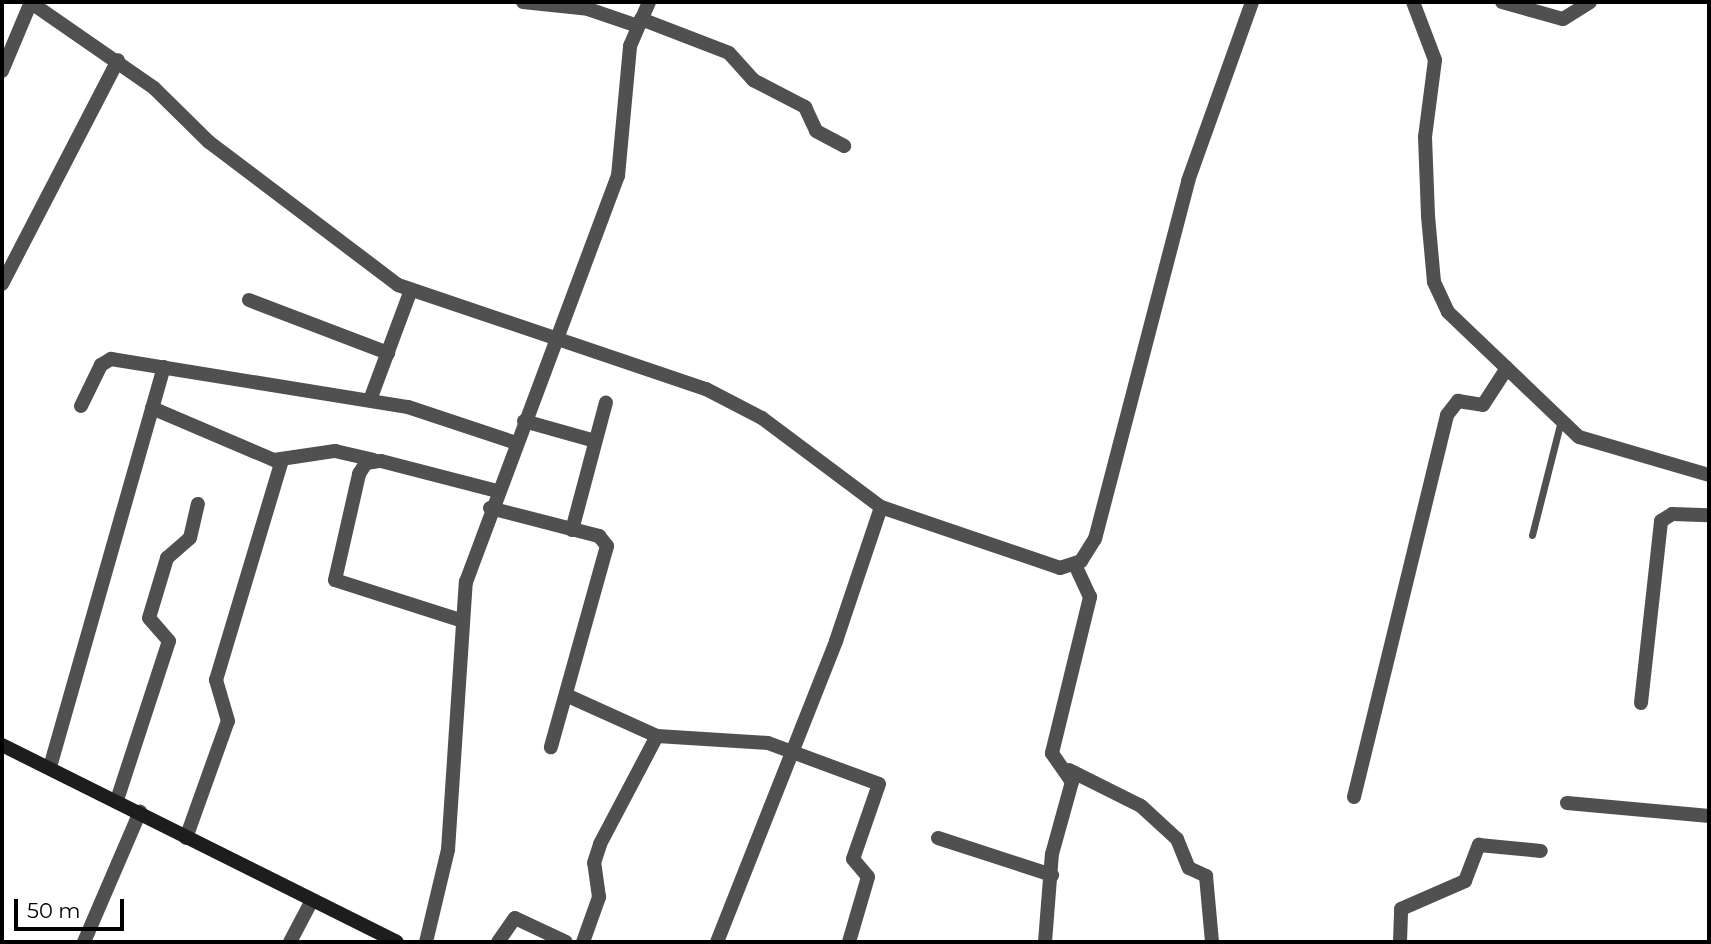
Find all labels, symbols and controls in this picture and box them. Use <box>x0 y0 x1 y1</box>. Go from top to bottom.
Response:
scale bar <box>18 884 128 928</box>
text: 50 m <box>27 898 81 923</box>

